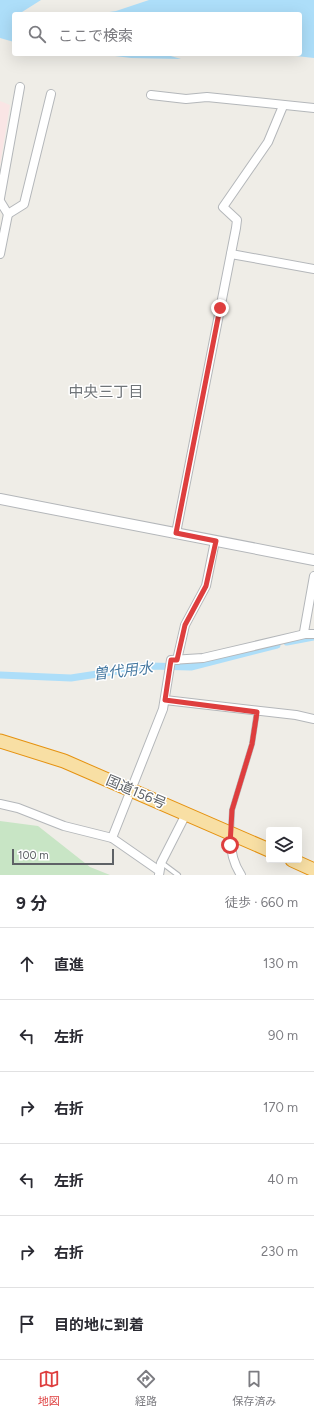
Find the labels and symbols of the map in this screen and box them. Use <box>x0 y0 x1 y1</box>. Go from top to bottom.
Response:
route end <box>211 299 229 317</box>
district label: 中央三丁目 <box>68 383 144 401</box>
water label: 曽代用水 <box>92 658 156 684</box>
street label: 国道156号 <box>103 772 169 812</box>
route start <box>221 836 239 854</box>
scale bar <box>12 847 114 866</box>

